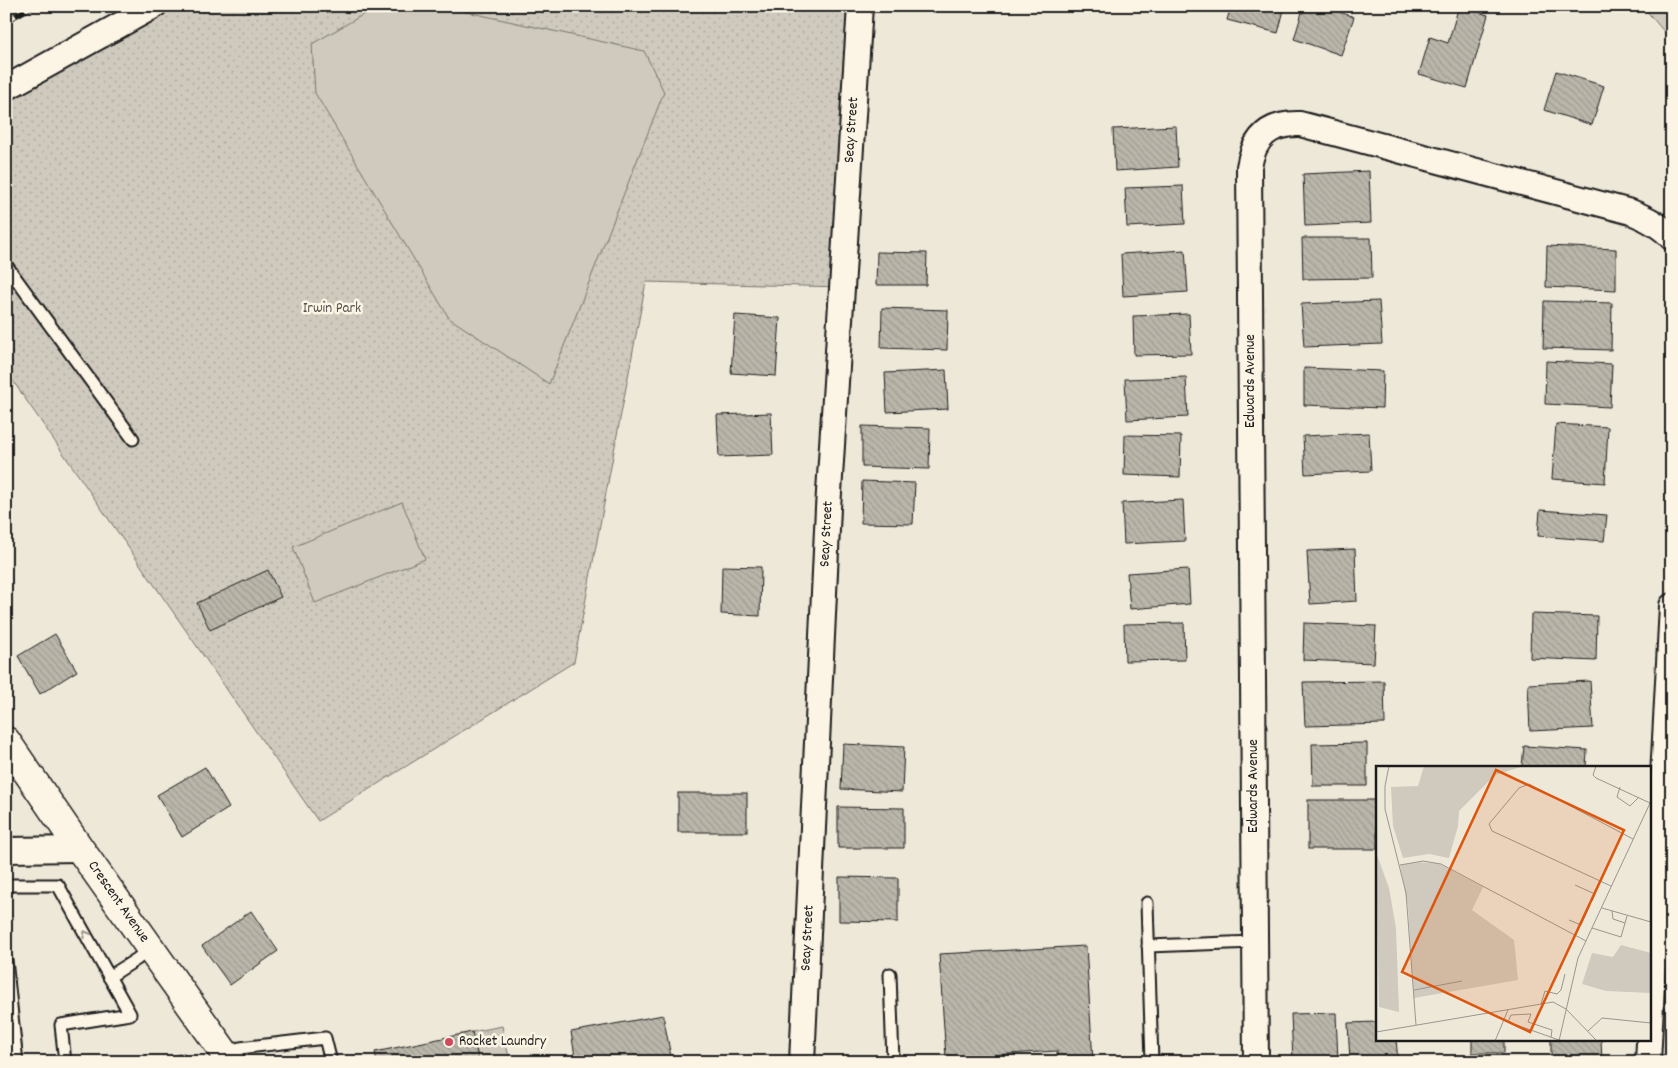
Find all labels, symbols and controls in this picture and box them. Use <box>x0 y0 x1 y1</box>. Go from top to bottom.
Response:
street label: Seay Street <box>839 96 865 164</box>
park label: Irwin Park <box>303 298 361 320</box>
street label: Edwards Avenue <box>1240 334 1262 428</box>
street label: Seay Street <box>814 500 840 568</box>
street label: Edwards Avenue <box>1243 739 1265 833</box>
inset map <box>1376 766 1650 1040</box>
street label: Crescent Avenue <box>82 857 155 948</box>
street label: Seay Street <box>795 904 821 972</box>
one-way arrow <box>82 931 92 940</box>
place label: Rocket Laundry <box>459 1031 547 1053</box>
marker: Rocket Laundry <box>443 1036 455 1048</box>

